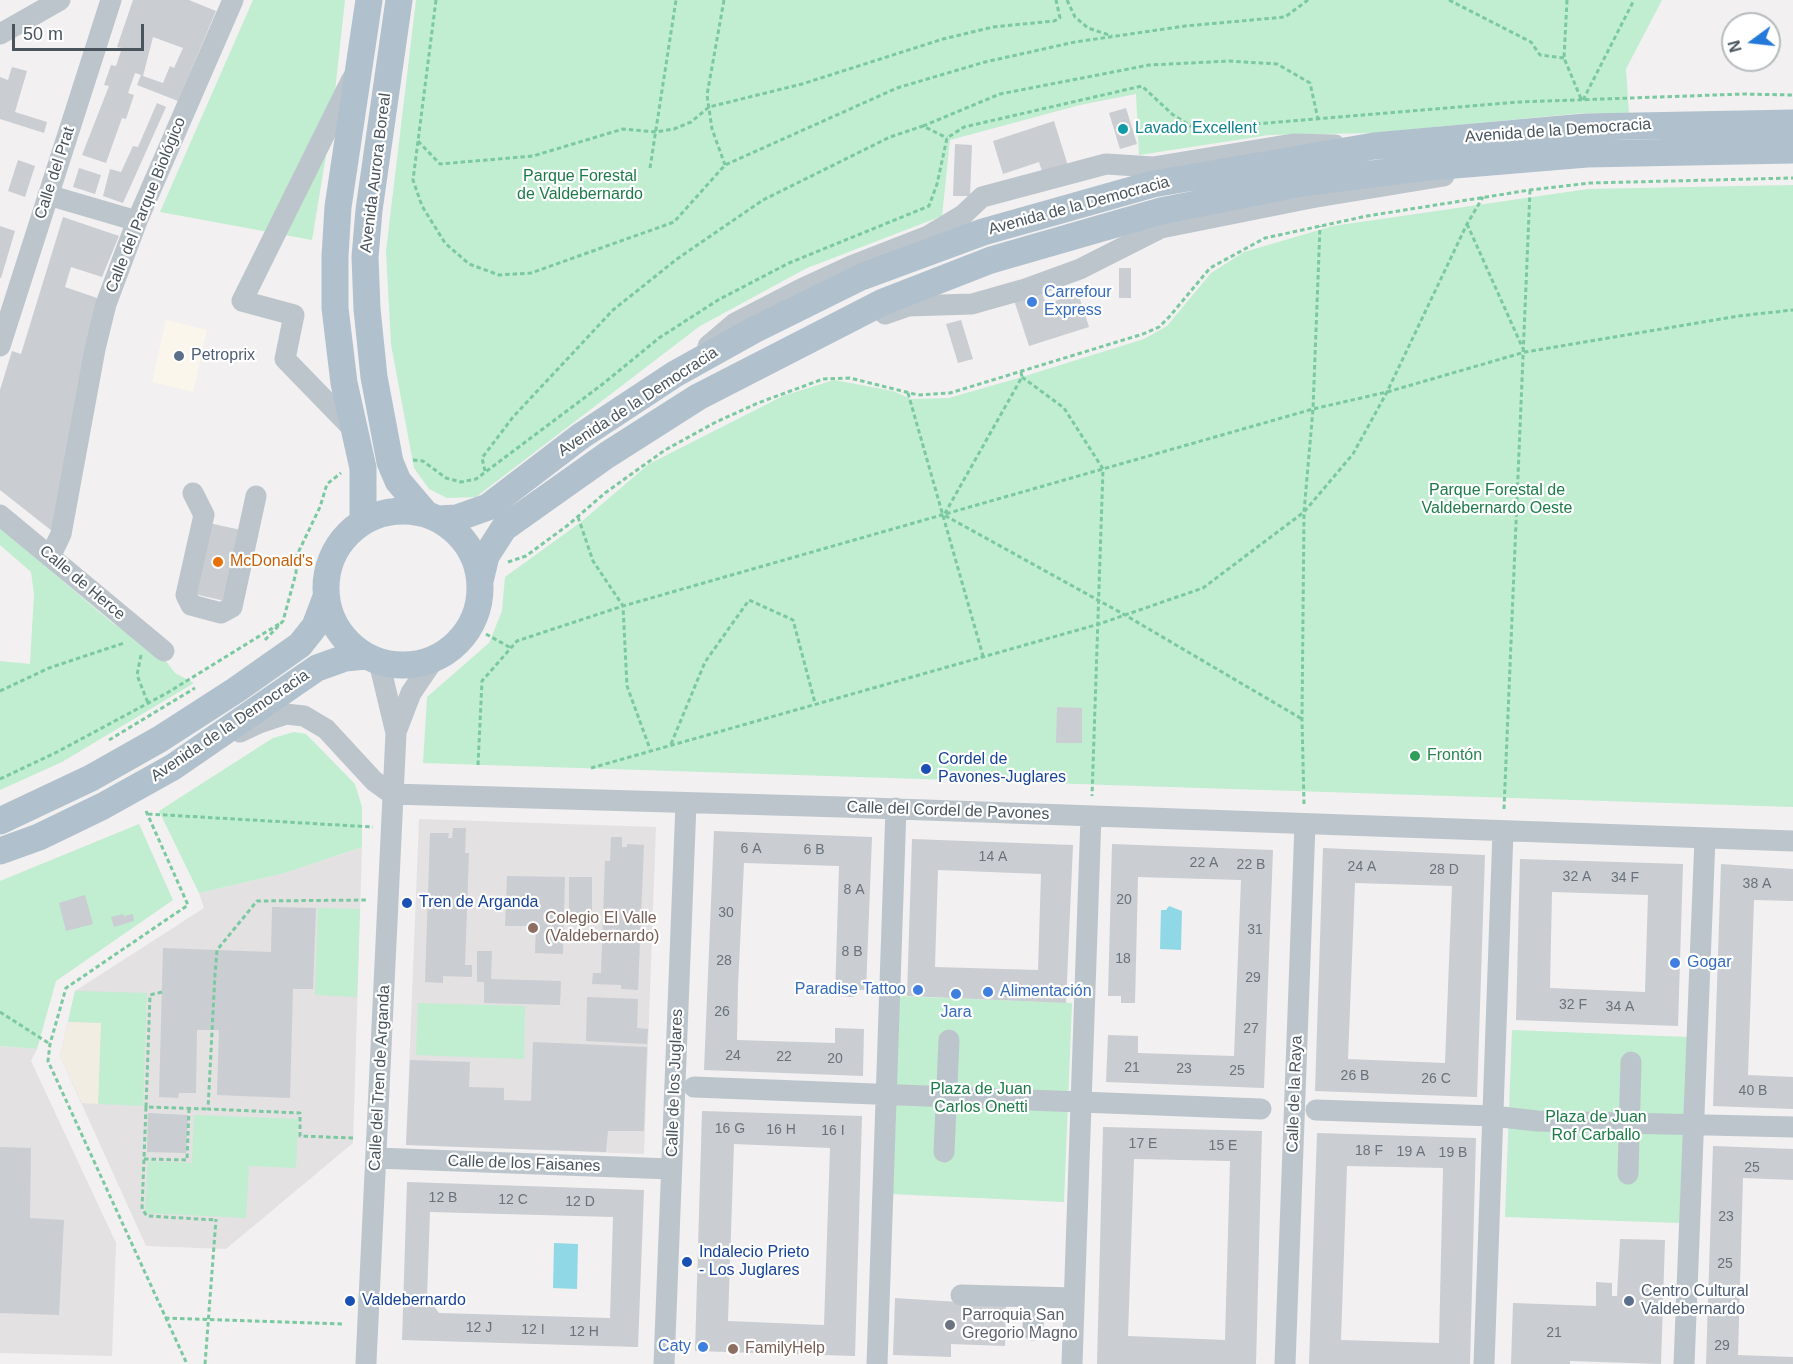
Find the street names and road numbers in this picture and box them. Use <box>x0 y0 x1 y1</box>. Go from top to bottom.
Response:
street label: Avenida Aurora Boreal <box>357 92 395 254</box>
street label: Calle del Parque Biológico <box>102 114 190 296</box>
street label: Avenida de la Democracia <box>1464 115 1652 147</box>
street label: Calle del Prat <box>31 124 79 222</box>
street label: Avenida de la Democracia <box>986 173 1172 239</box>
street label: Avenida de la Democracia <box>555 343 721 461</box>
street label: Calle de Herce <box>35 542 129 624</box>
street label: Avenida de la Democracia <box>147 666 313 786</box>
street label: Calle del Cordel de Pavones <box>846 798 1050 824</box>
street label: Calle del Tren de Arganda <box>366 985 394 1171</box>
street label: Calle de los Juglares <box>663 1008 687 1158</box>
street label: Calle de la Raya <box>1283 1035 1307 1153</box>
street label: Calle de los Faisanes <box>447 1152 601 1176</box>

